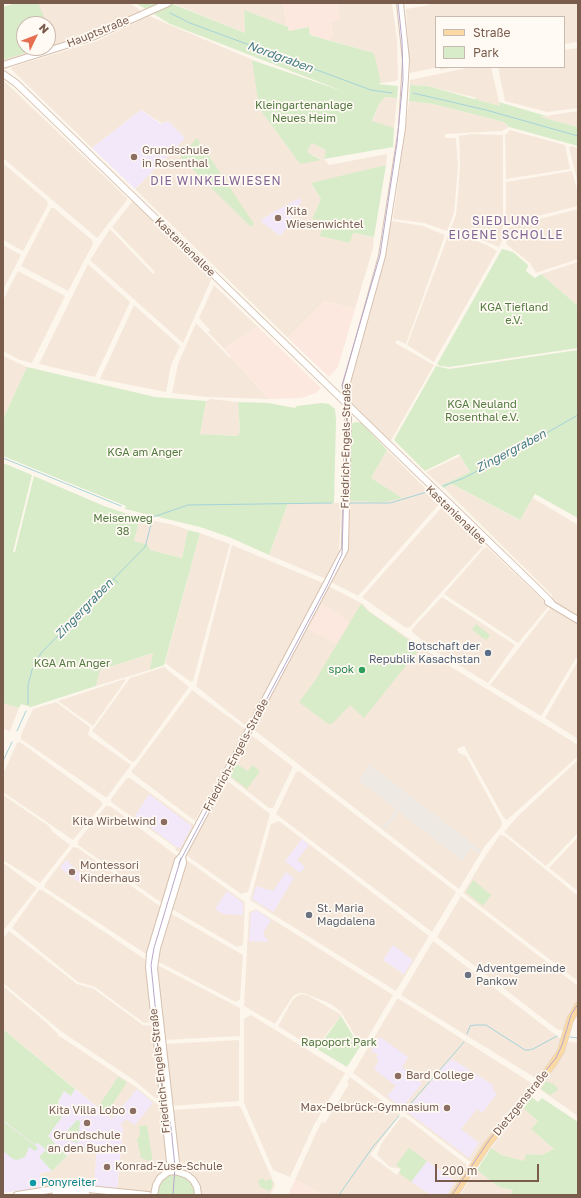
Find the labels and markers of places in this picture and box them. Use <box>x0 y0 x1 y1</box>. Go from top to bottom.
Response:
place label: Grundschule in Rosenthal <box>142 144 209 170</box>
marker: Grundschule in Rosenthal <box>129 152 139 162</box>
place label: Kita Wiesenwichtel <box>286 205 364 231</box>
marker: Kita Wiesenwichtel <box>273 213 283 223</box>
place label: Botschaft der Republik Kasachstan <box>369 640 480 666</box>
marker: Botschaft der Republik Kasachstan <box>483 648 493 658</box>
place label: spok <box>329 663 354 677</box>
marker: spok <box>357 665 367 675</box>
place label: Kita Wirbelwind <box>72 815 156 829</box>
marker: Kita Wirbelwind <box>159 817 169 827</box>
place label: Montessori Kinderhaus <box>80 859 140 885</box>
marker: Montessori Kinderhaus <box>67 867 77 877</box>
place label: St. Maria Magdalena <box>317 902 375 928</box>
marker: St. Maria Magdalena <box>304 910 314 920</box>
place label: Adventgemeinde Pankow <box>476 962 566 988</box>
marker: Adventgemeinde Pankow <box>463 970 473 980</box>
place label: Bard College <box>406 1069 474 1083</box>
marker: Bard College <box>393 1071 403 1081</box>
place label: Max-Delbrück-Gymnasium <box>300 1101 439 1115</box>
marker: Max-Delbrück-Gymnasium <box>442 1103 452 1113</box>
place label: Kita Villa Lobo <box>49 1104 125 1118</box>
marker: Kita Villa Lobo <box>128 1106 138 1116</box>
marker: Grundschule an den Buchen <box>82 1118 92 1128</box>
place label: Grundschule an den Buchen <box>48 1129 126 1155</box>
place label: Konrad-Zuse-Schule <box>115 1160 223 1174</box>
marker: Konrad-Zuse-Schule <box>102 1162 112 1172</box>
place label: Ponyreiter <box>41 1176 96 1190</box>
marker: Ponyreiter <box>28 1178 38 1188</box>

